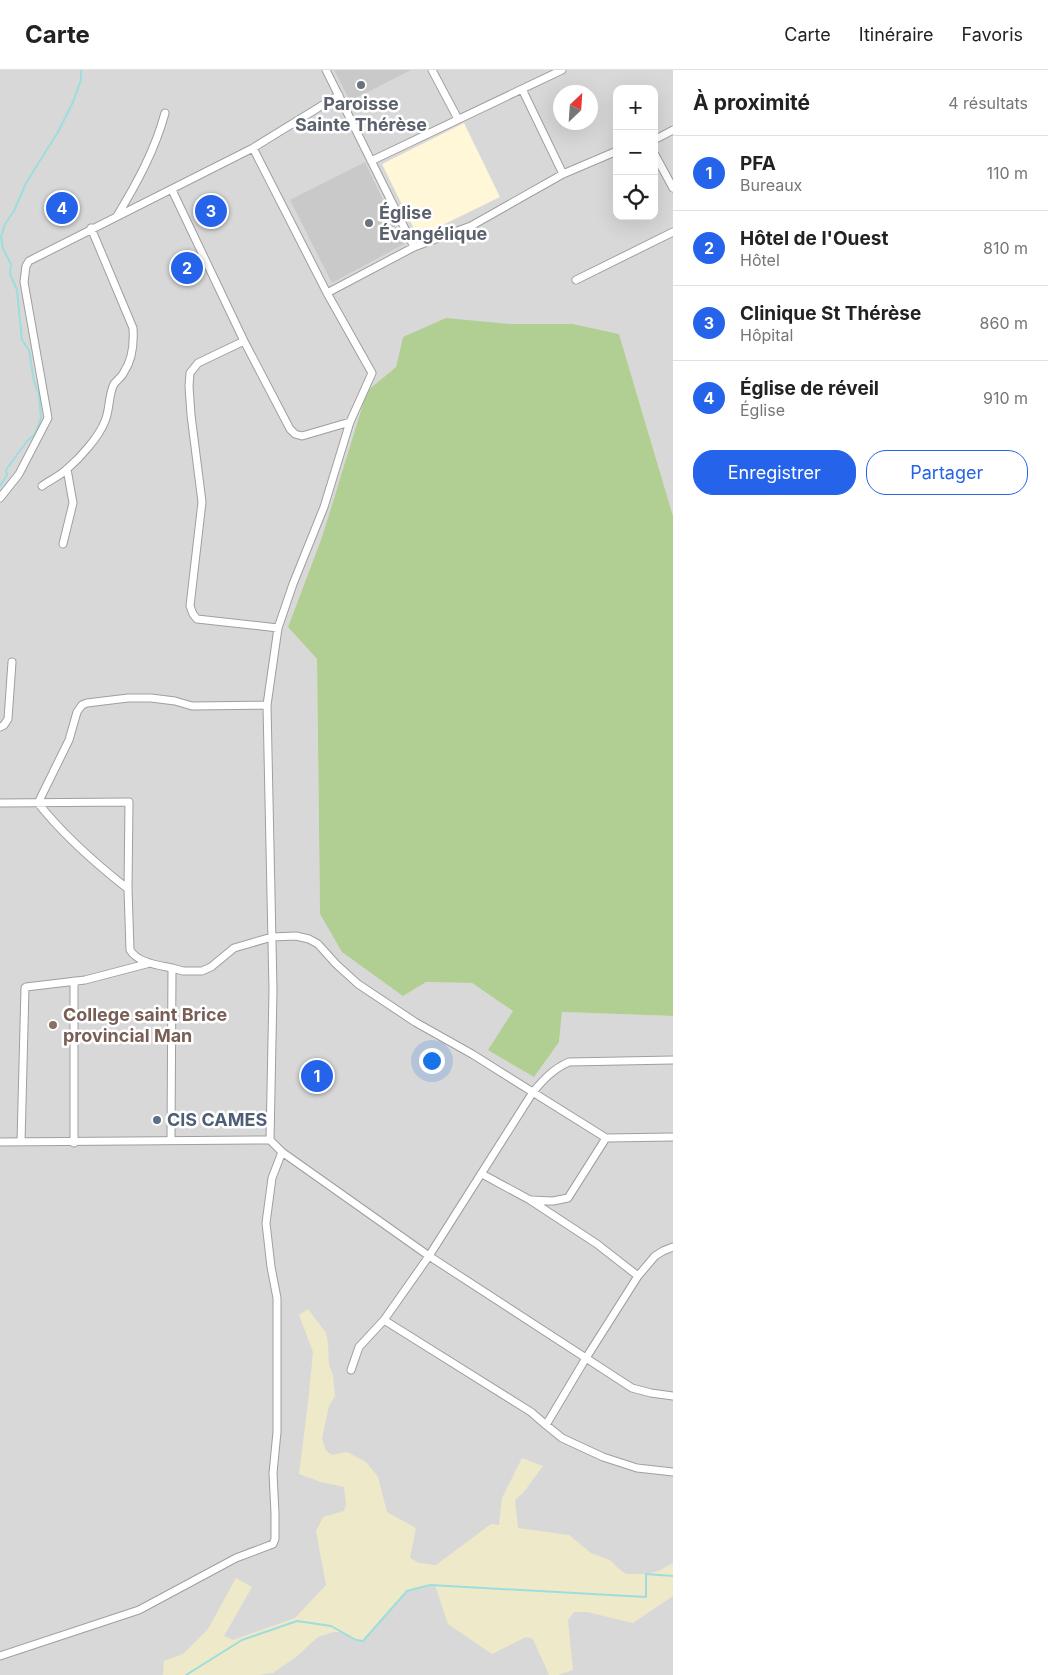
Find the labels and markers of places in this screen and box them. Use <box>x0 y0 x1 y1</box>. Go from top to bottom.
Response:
marker: Paroisse Sainte Thérèse <box>355 79 367 91</box>
place label: Paroisse Sainte Thérèse <box>295 93 427 135</box>
pin: 4 <box>46 189 78 227</box>
pin: 3 <box>195 192 227 230</box>
place label: Église Évangélique <box>379 202 488 244</box>
marker: Église Évangélique <box>363 217 375 229</box>
pin: 2 <box>171 249 203 287</box>
place label: College saint Brice provincial Man <box>63 1004 228 1046</box>
marker: College saint Brice provincial Man <box>47 1019 59 1031</box>
pin: 1 <box>301 1057 333 1095</box>
place label: CIS CAMES <box>167 1109 267 1130</box>
marker: CIS CAMES <box>151 1114 163 1126</box>

